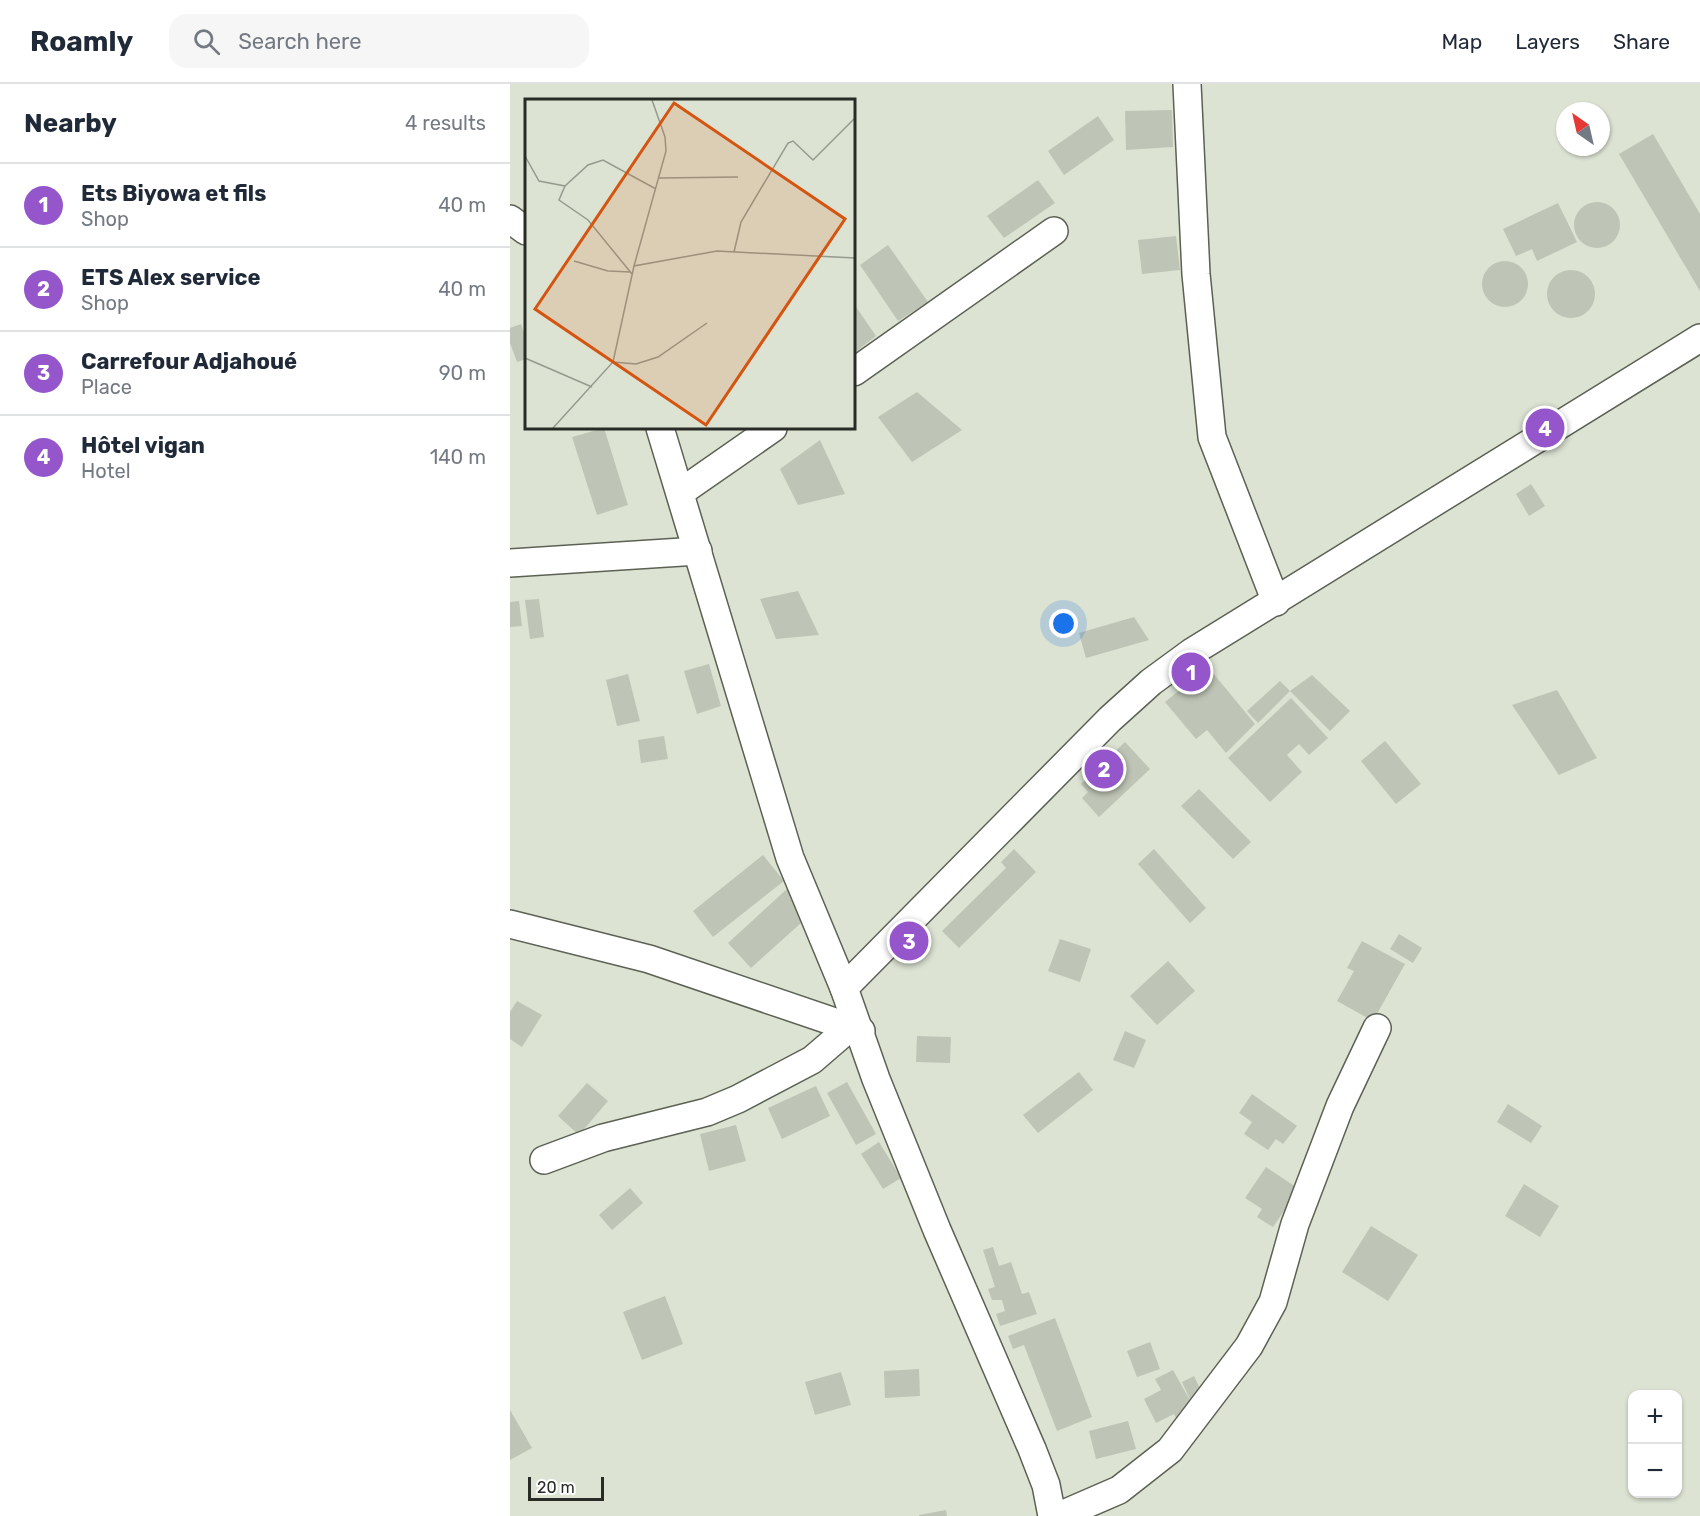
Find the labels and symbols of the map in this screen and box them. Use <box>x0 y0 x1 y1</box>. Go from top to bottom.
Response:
inset map <box>525 99 855 429</box>
north arrow <box>1556 102 1610 156</box>
pin: 4 <box>1526 406 1564 450</box>
your location <box>1049 609 1078 638</box>
pin: 1 <box>1172 650 1210 694</box>
pin: 2 <box>1084 746 1124 792</box>
pin: 3 <box>890 918 928 964</box>
scale bar <box>528 1474 604 1502</box>

